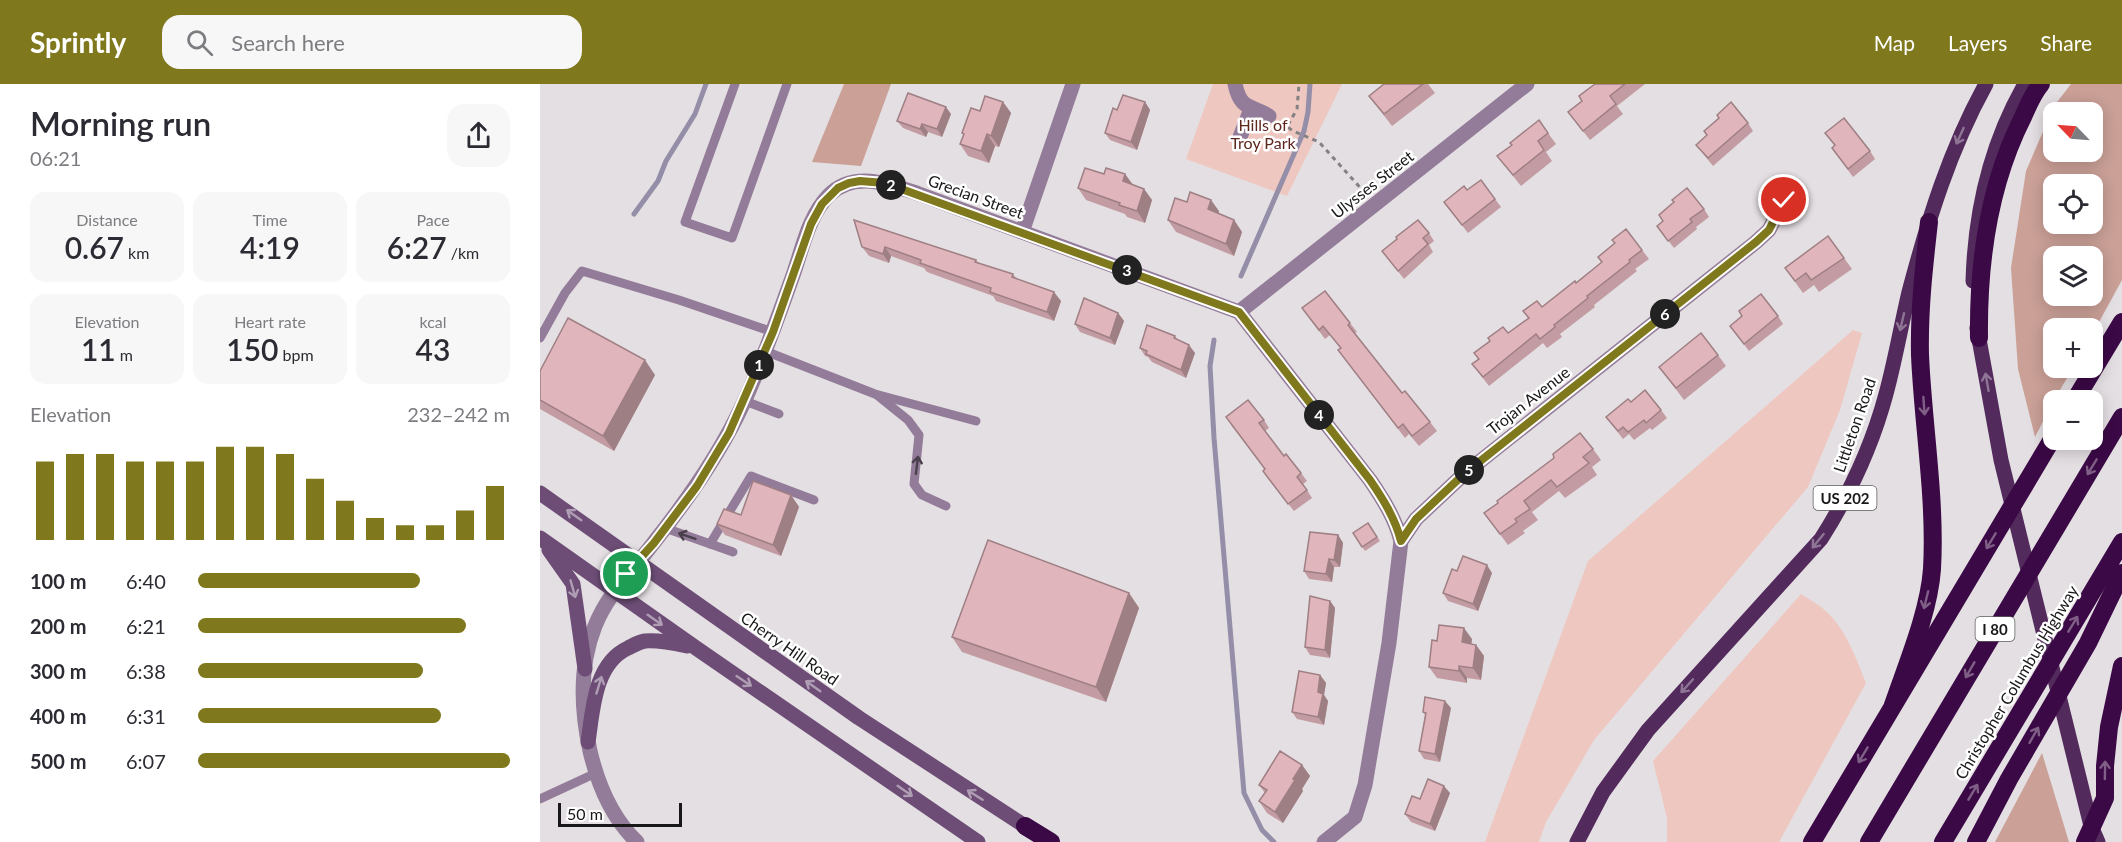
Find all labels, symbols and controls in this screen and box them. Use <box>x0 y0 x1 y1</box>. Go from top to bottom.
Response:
search box <box>162 15 582 69</box>
text: Sprintly <box>30 25 126 59</box>
icon: search <box>183 26 216 59</box>
text: Search here <box>231 29 345 56</box>
text: Map <box>1874 30 1915 55</box>
text: Layers <box>1948 30 2007 55</box>
text: Share <box>2040 30 2092 55</box>
north arrow <box>2043 102 2103 162</box>
map controls <box>2043 102 2103 450</box>
text: Morning run <box>30 103 211 143</box>
button: share <box>447 104 510 167</box>
park label: Hills of Troy Park <box>1230 115 1296 152</box>
one-way arrow <box>1954 127 1965 145</box>
text: 06:21 <box>30 146 81 170</box>
street label: Ulysses Street <box>1327 146 1417 222</box>
pin: 2 <box>876 170 906 200</box>
street label: Grecian Street <box>926 170 1027 222</box>
pin <box>1758 174 1809 225</box>
button: locate <box>2043 174 2103 234</box>
text: 2 <box>886 175 896 194</box>
icon: check <box>1767 183 1800 216</box>
text: Distance <box>76 210 138 229</box>
text: Time <box>253 210 287 229</box>
text: Pace <box>416 210 450 229</box>
text: 0.67 <box>65 229 124 265</box>
text: 4:19 <box>240 229 300 265</box>
text: 6:27 <box>387 229 447 265</box>
text: km <box>124 243 149 262</box>
text: /km <box>447 243 479 262</box>
button: layers <box>2043 246 2103 306</box>
pin: 3 <box>1112 255 1142 285</box>
text: 3 <box>1122 260 1132 279</box>
pin: 6 <box>1650 299 1680 329</box>
text: 6 <box>1660 304 1670 323</box>
text: Elevation <box>75 312 140 331</box>
text: Heart rate <box>234 312 306 331</box>
text: kcal <box>419 312 447 331</box>
one-way arrow <box>1896 312 1908 331</box>
button: + <box>2043 318 2103 378</box>
text: 11 <box>81 331 116 367</box>
text: 150 <box>226 331 279 367</box>
text: 43 <box>416 331 450 367</box>
text: m <box>116 345 133 364</box>
text: bpm <box>279 345 314 364</box>
pin: 1 <box>744 350 774 380</box>
text: 1 <box>754 355 764 374</box>
street label: Trojan Avenue <box>1483 362 1573 438</box>
one-way arrow <box>1982 372 1993 392</box>
street label: Littleton Road <box>1829 375 1879 475</box>
button: − <box>2043 390 2103 450</box>
one-way arrow <box>1919 396 1930 416</box>
pin: 4 <box>1304 400 1334 430</box>
text: Elevation <box>30 402 111 426</box>
text: 232–242 m <box>407 402 510 426</box>
text: 4 <box>1314 405 1324 424</box>
pin: 5 <box>1454 455 1484 485</box>
one-way arrow <box>912 456 923 476</box>
one-way arrow <box>2085 458 2097 475</box>
text: 5 <box>1464 460 1474 479</box>
road number: US 202 <box>1814 486 1876 510</box>
one-way arrow <box>566 509 582 521</box>
one-way arrow <box>679 529 697 540</box>
one-way arrow <box>1985 532 1997 549</box>
one-way arrow <box>1811 533 1824 549</box>
pin <box>600 548 651 599</box>
icon: arrive <box>609 557 642 590</box>
text: 100 m <box>30 569 86 593</box>
text: 6:40 <box>126 569 166 593</box>
one-way arrow <box>567 579 579 598</box>
street label: Christopher Columbus Highway <box>1950 581 2082 782</box>
one-way arrow <box>1920 591 1932 610</box>
street label: Cherry Hill Road <box>738 607 842 689</box>
text: 200 m <box>30 614 86 638</box>
text: 6:21 <box>126 614 166 638</box>
one-way arrow <box>647 614 663 626</box>
one-way arrow <box>2067 616 2079 633</box>
road number: I 80 <box>1976 617 2014 641</box>
text: 300 m <box>30 659 86 683</box>
text: 6:38 <box>126 659 166 683</box>
one-way arrow <box>1964 661 1975 679</box>
one-way arrow <box>735 675 752 687</box>
one-way arrow <box>594 676 605 695</box>
one-way arrow <box>1680 678 1694 693</box>
one-way arrow <box>806 680 822 692</box>
text: 400 m <box>30 704 86 728</box>
text: 6:31 <box>126 704 166 728</box>
one-way arrow <box>2029 727 2041 744</box>
one-way arrow <box>1857 746 1869 763</box>
text: 500 m <box>30 749 86 773</box>
text: 6:07 <box>126 749 166 773</box>
one-way arrow <box>2099 761 2111 781</box>
one-way arrow <box>1967 784 1979 801</box>
one-way arrow <box>897 785 913 797</box>
one-way arrow <box>967 788 984 800</box>
scale bar <box>558 800 682 828</box>
text: 50 m <box>567 804 603 823</box>

